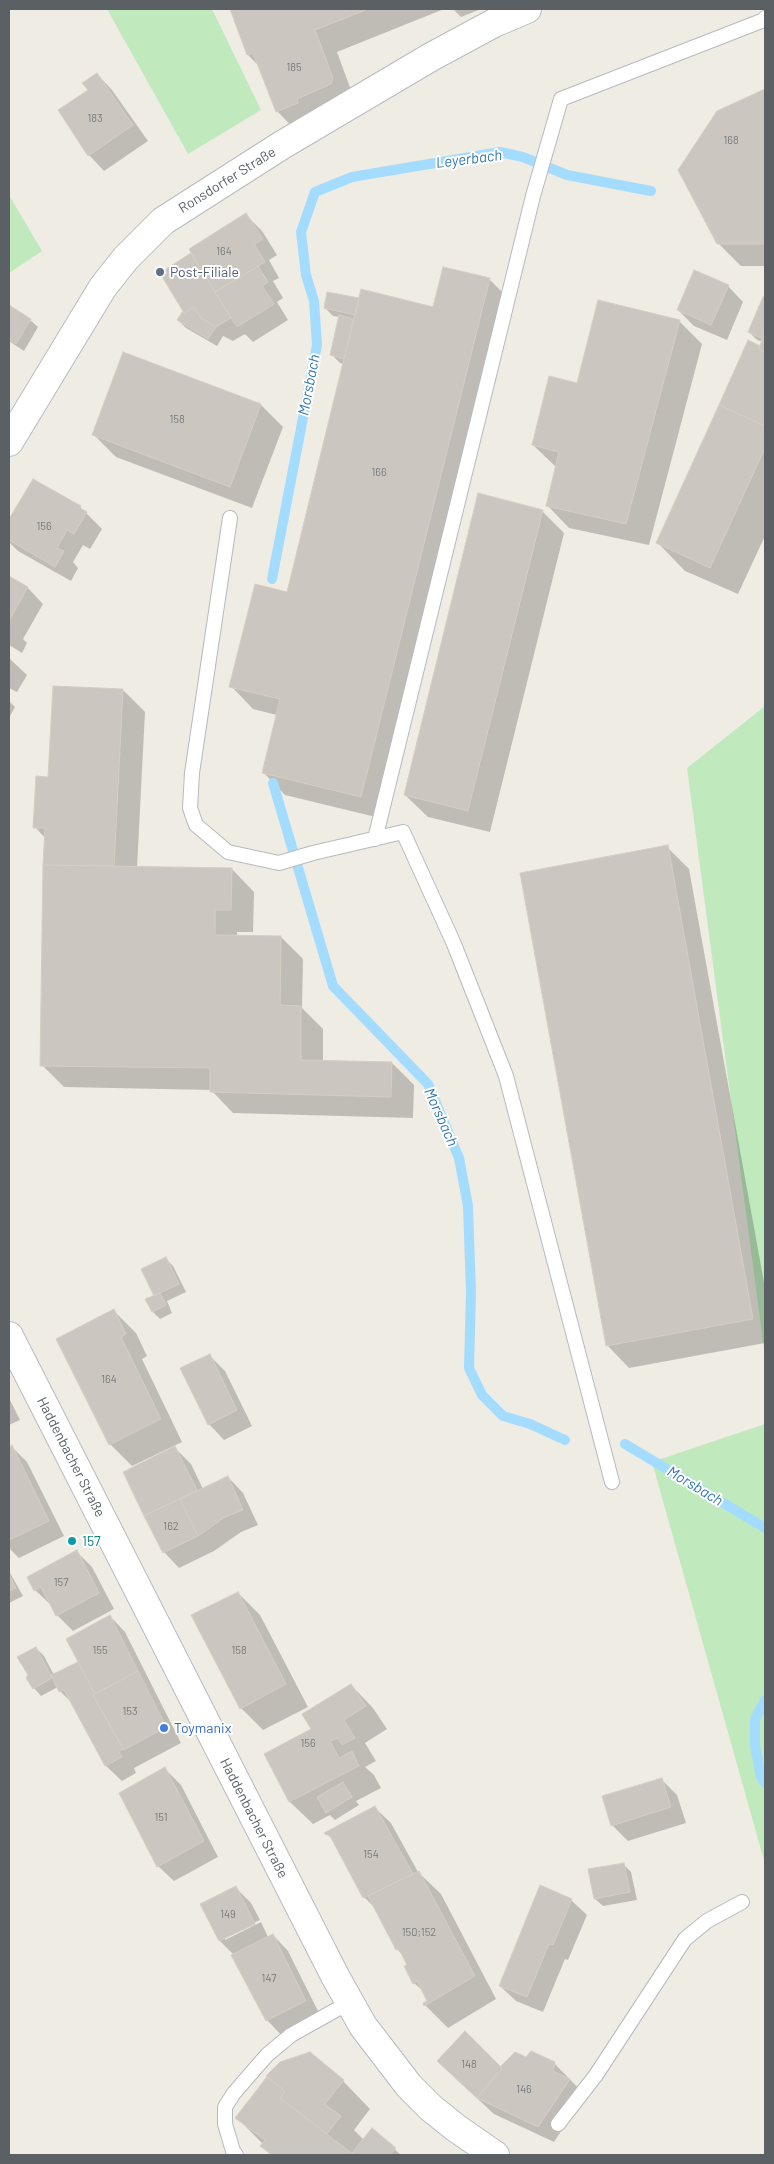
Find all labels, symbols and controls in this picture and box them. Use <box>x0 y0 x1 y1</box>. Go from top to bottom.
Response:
house number: 185 <box>286 60 302 74</box>
house number: 183 <box>87 111 103 125</box>
house number: 168 <box>723 133 739 147</box>
street label: Ronsdorfer Straße <box>175 143 279 217</box>
water label: Leyerbach <box>435 146 503 172</box>
house number: 164 <box>216 244 232 258</box>
place label: Post-Filiale <box>170 264 239 280</box>
marker: Post-Filiale <box>154 266 166 278</box>
water label: Morsbach <box>294 353 324 417</box>
house number: 158 <box>169 412 185 426</box>
house number: 166 <box>371 465 387 479</box>
house number: 156 <box>36 519 52 533</box>
water label: Morsbach <box>420 1085 462 1149</box>
house number: 164 <box>101 1372 117 1386</box>
street label: Haddenbacher Straße <box>33 1394 109 1520</box>
water label: Morsbach <box>664 1462 726 1510</box>
house number: 162 <box>163 1519 179 1533</box>
place label: 157 <box>82 1533 101 1549</box>
marker: 157 <box>66 1535 78 1547</box>
house number: 157 <box>54 1575 68 1589</box>
house number: 155 <box>92 1643 108 1657</box>
house number: 158 <box>231 1643 247 1657</box>
house number: 153 <box>122 1704 138 1718</box>
place label: Toymanix <box>174 1720 231 1736</box>
marker: Toymanix <box>158 1722 170 1734</box>
house number: 156 <box>300 1736 316 1750</box>
street label: Haddenbacher Straße <box>216 1755 292 1881</box>
house number: 151 <box>154 1810 168 1824</box>
house number: 154 <box>363 1847 379 1861</box>
house number: 149 <box>220 1907 236 1921</box>
house number: 150;152 <box>402 1925 436 1939</box>
house number: 147 <box>262 1971 276 1985</box>
house number: 148 <box>461 2057 477 2071</box>
house number: 146 <box>516 2082 532 2096</box>

